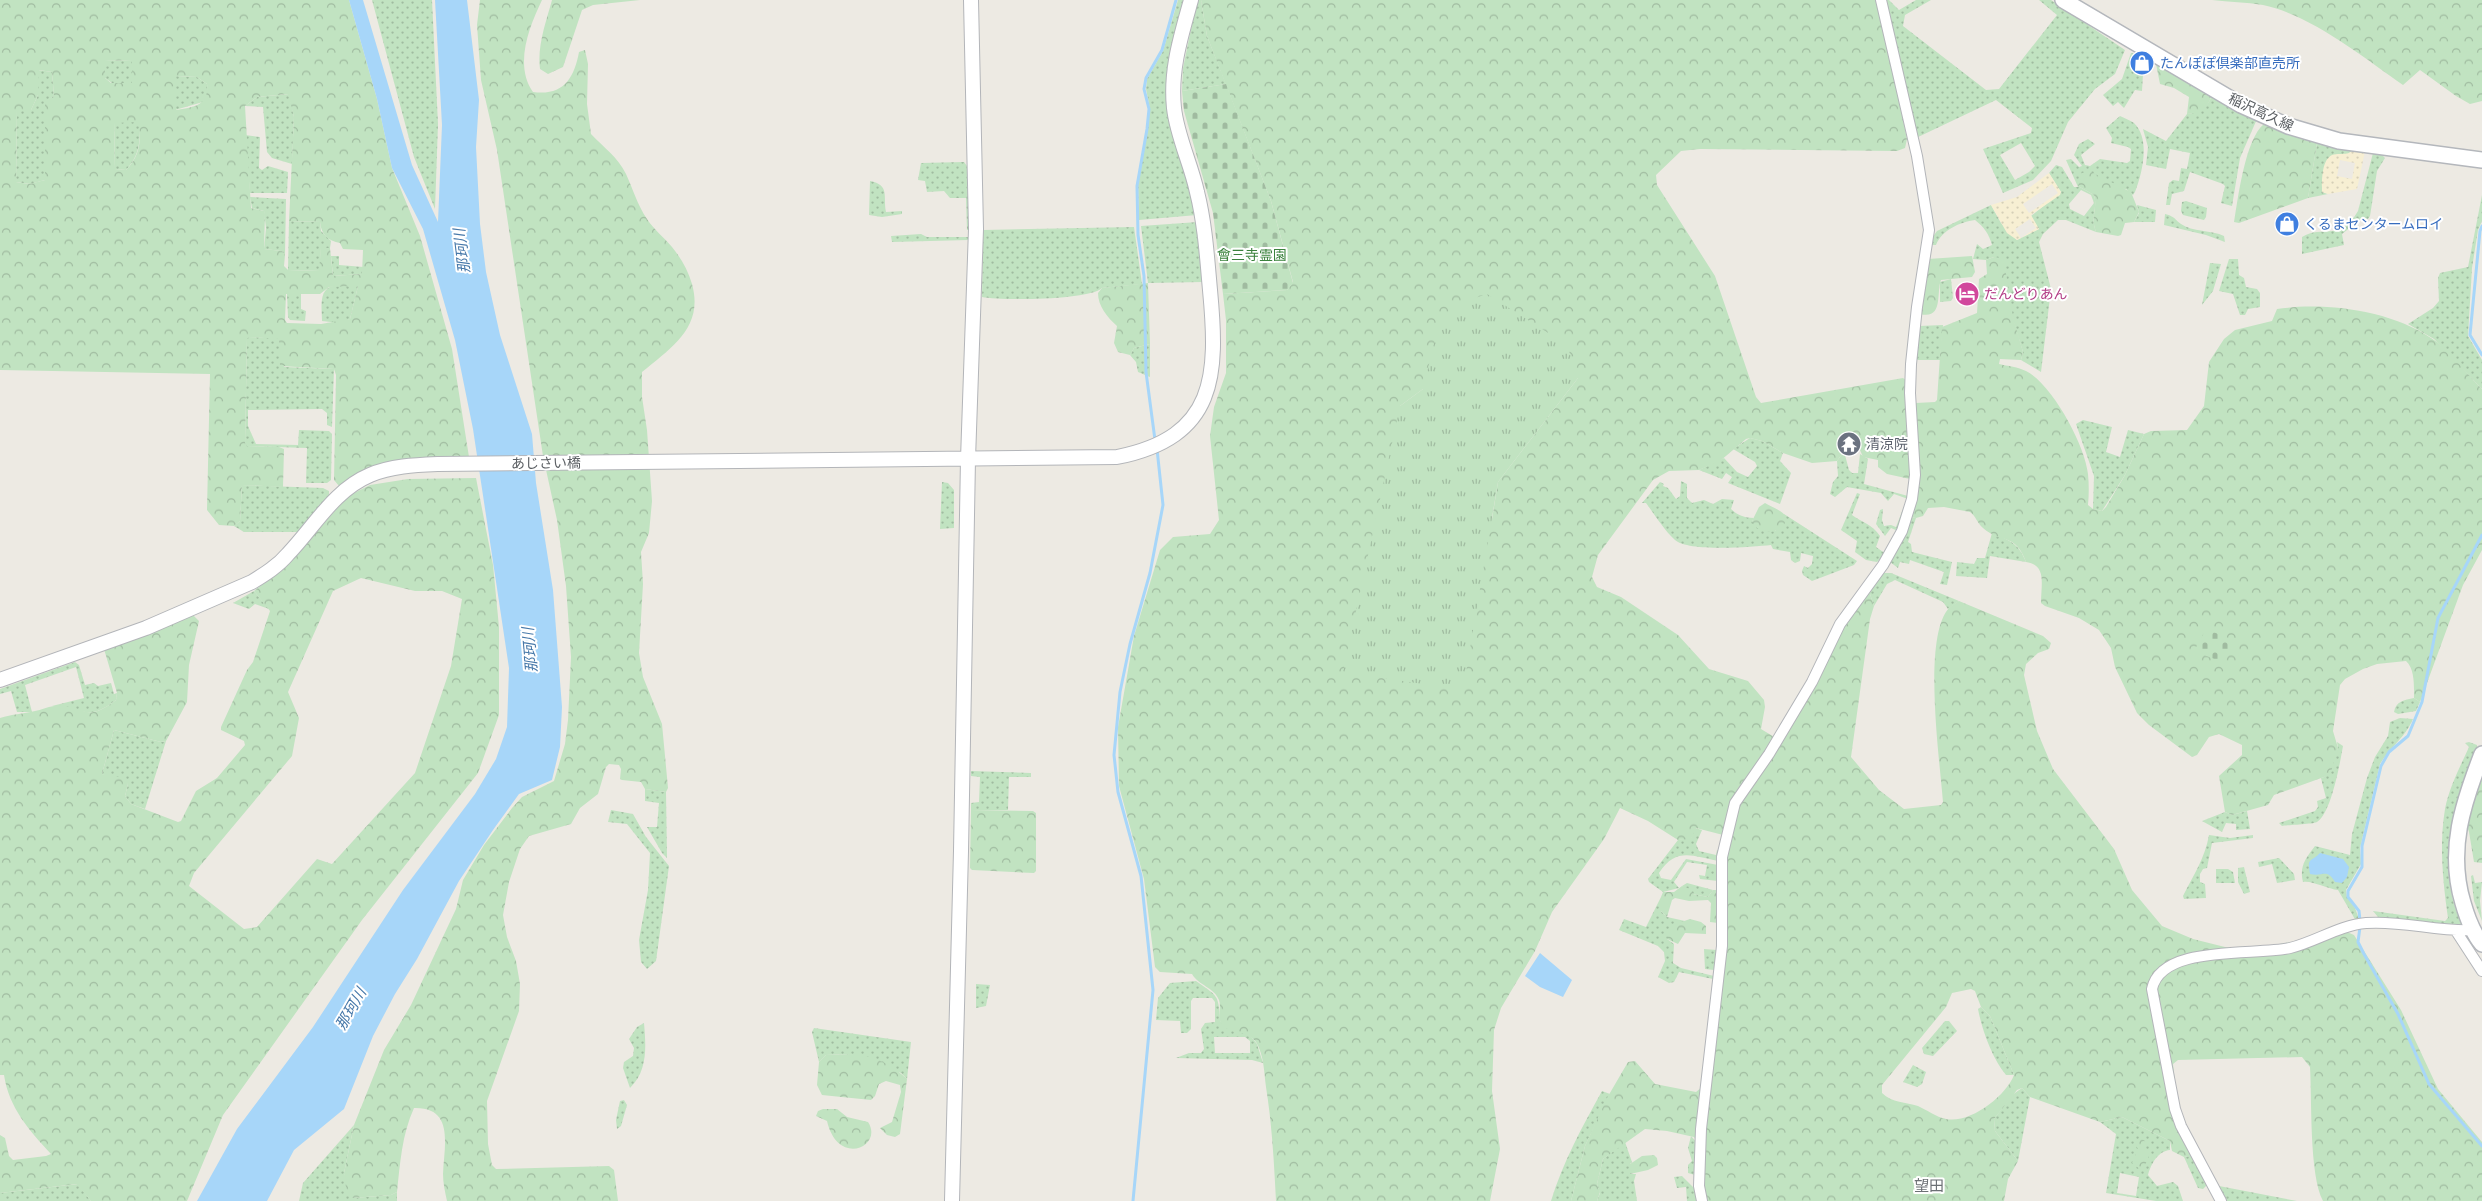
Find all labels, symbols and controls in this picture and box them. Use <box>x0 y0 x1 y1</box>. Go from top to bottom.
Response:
shop icon: たんぽぽ倶楽部直売所 <box>2129 50 2155 76</box>
place label: たんぽぽ倶楽部直売所 <box>2160 55 2300 71</box>
street label: 稲沢高久線 <box>2226 90 2296 134</box>
shop icon: くるまセンタームロイ <box>2274 211 2300 237</box>
place label: くるまセンタームロイ <box>2304 216 2443 232</box>
water label: 那珂川 <box>450 226 473 274</box>
park label: 會三寺霊園 <box>1217 247 1287 263</box>
hotel icon: だんどりあん <box>1954 281 1980 307</box>
place label: だんどりあん <box>1984 286 2068 302</box>
temple icon: 清涼院 <box>1836 431 1862 457</box>
place label: 清涼院 <box>1866 436 1908 452</box>
street label: あじさい橋 <box>511 454 581 472</box>
water label: 那珂川 <box>519 625 540 673</box>
water label: 那珂川 <box>332 983 370 1032</box>
district label: 望田 <box>1914 1177 1944 1194</box>

